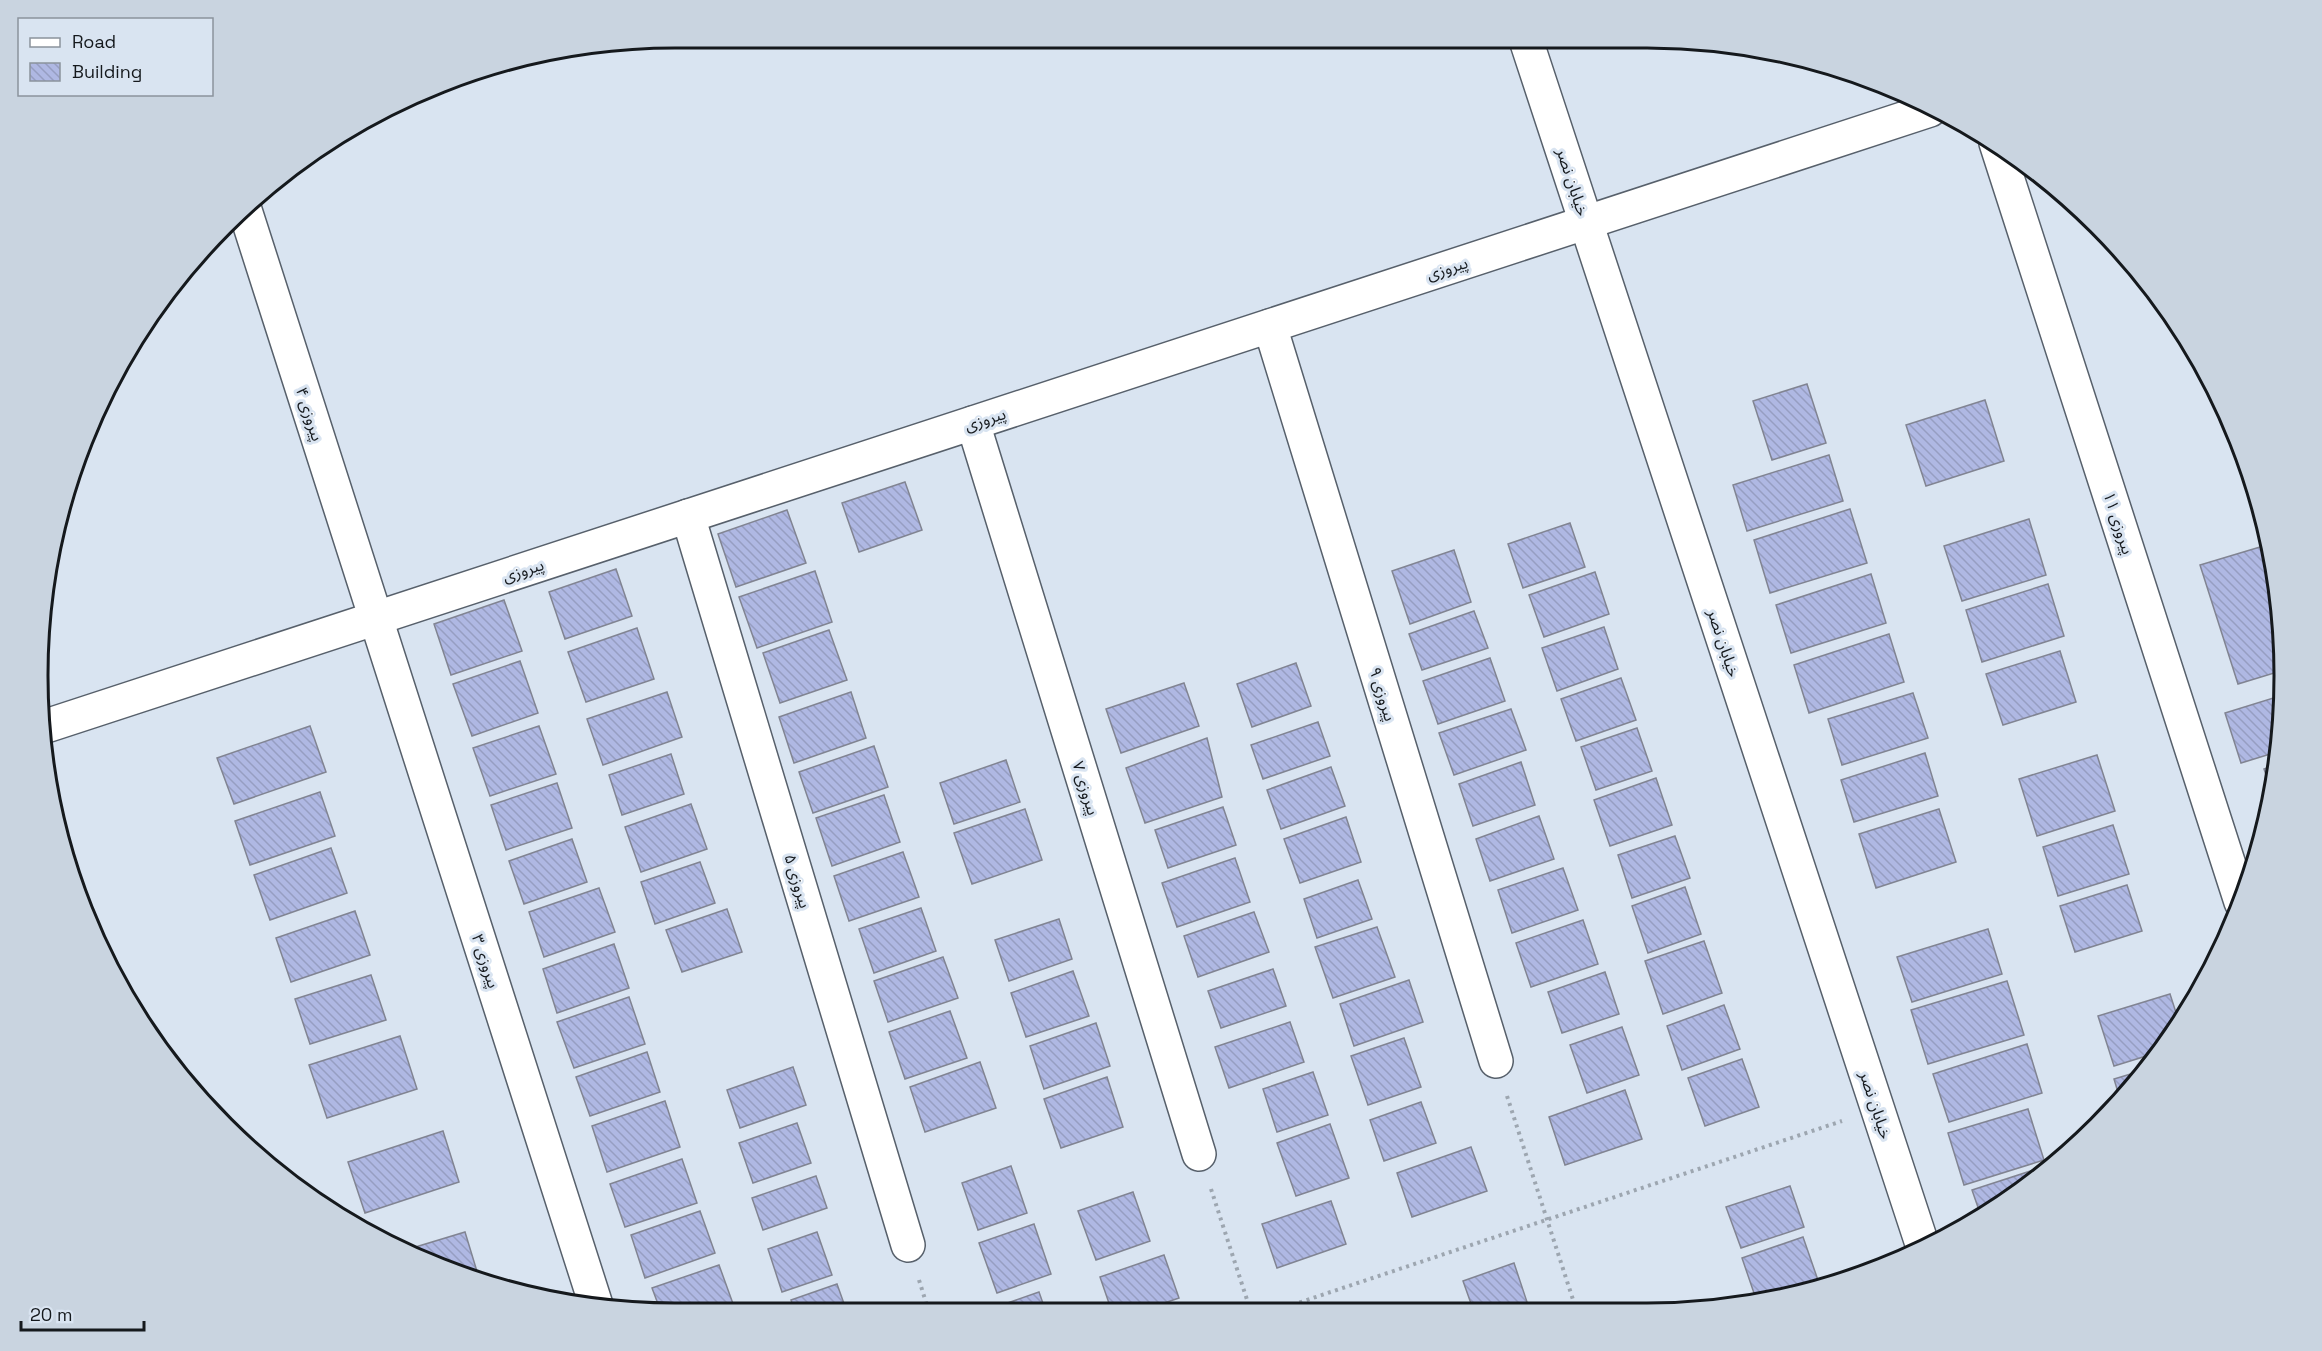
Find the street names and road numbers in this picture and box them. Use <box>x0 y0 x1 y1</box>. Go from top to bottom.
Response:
street label: خیابان نصر <box>1551 145 1593 219</box>
street label: پیروزی <box>1424 252 1471 285</box>
street label: پیروزی ۴ <box>291 384 328 444</box>
street label: پیروزی <box>962 403 1009 436</box>
street label: پیروزی ۱۱ <box>2098 489 2139 557</box>
street label: پیروزی <box>500 554 547 587</box>
street label: خیابان نصر <box>1702 606 1744 680</box>
street label: پیروزی ۹ <box>1364 665 1401 724</box>
street label: پیروزی ۷ <box>1067 759 1104 818</box>
street label: پیروزی ۵ <box>779 852 816 911</box>
street label: پیروزی ۳ <box>467 931 504 991</box>
street label: خیابان نصر <box>1854 1068 1896 1142</box>

